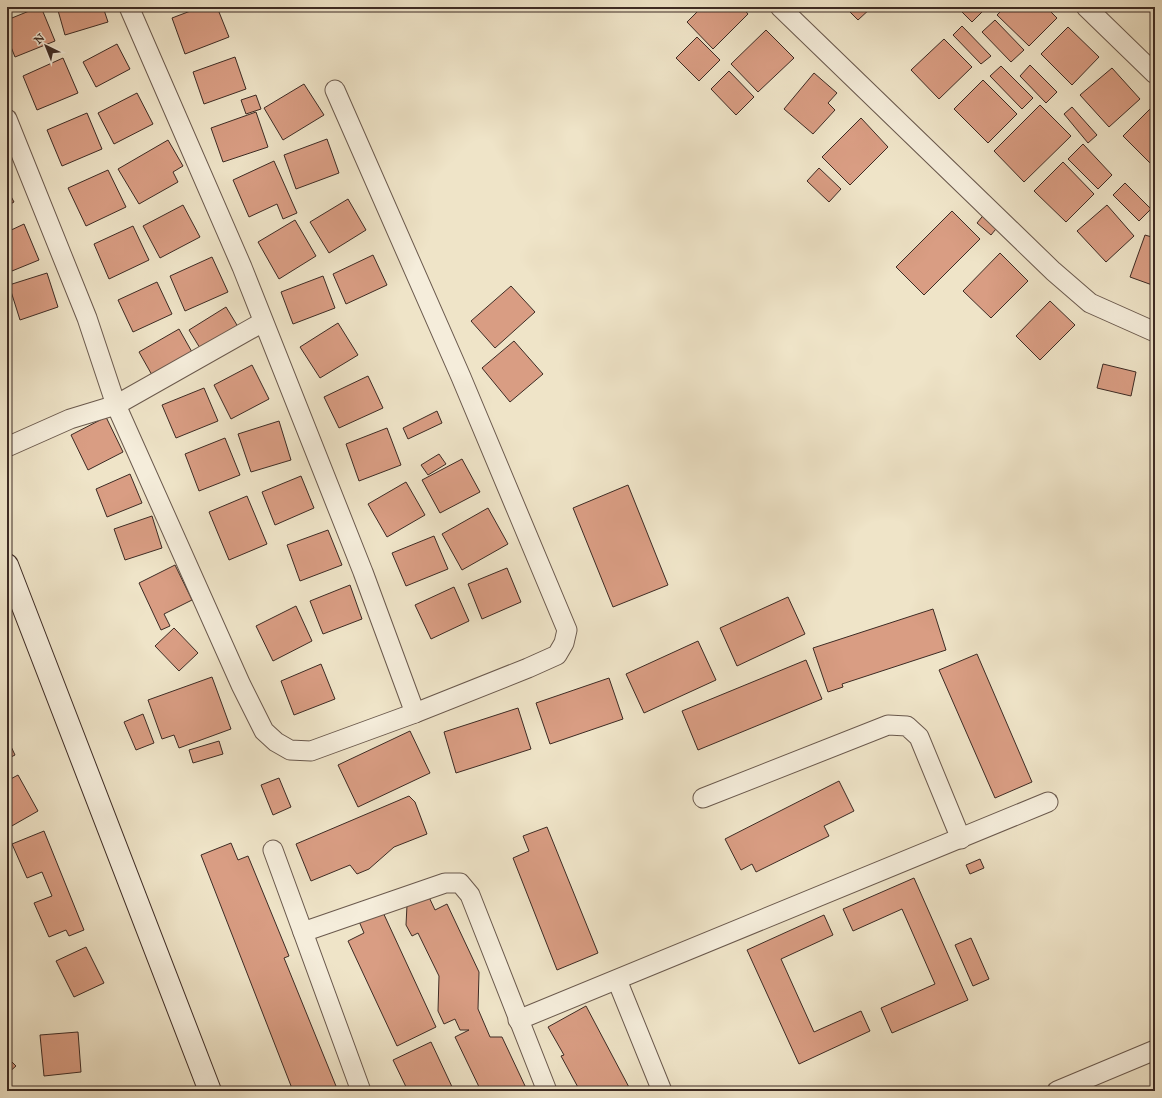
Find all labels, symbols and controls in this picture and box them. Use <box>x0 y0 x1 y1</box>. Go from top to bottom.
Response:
north arrow <box>26 26 66 66</box>
text: N <box>32 31 48 47</box>

